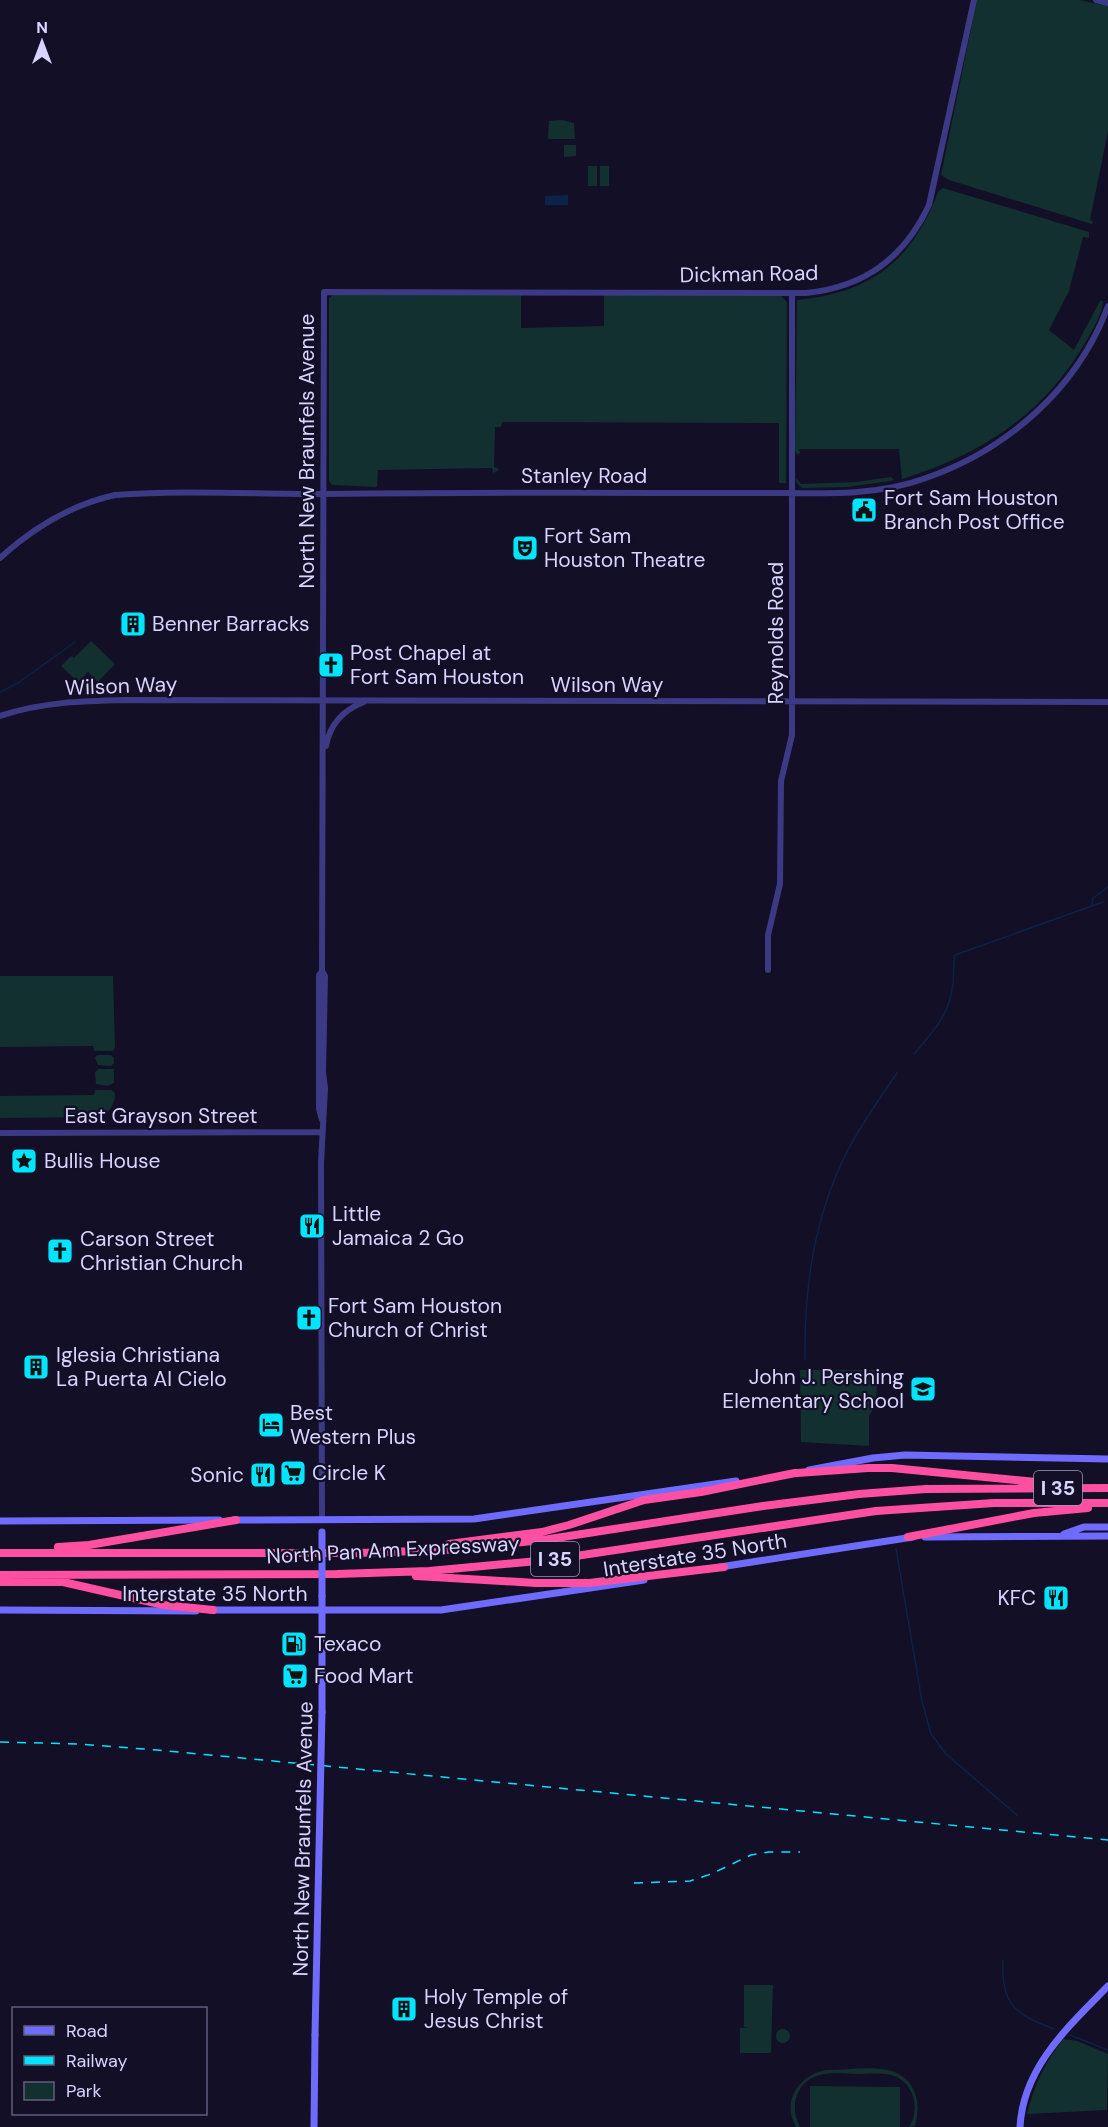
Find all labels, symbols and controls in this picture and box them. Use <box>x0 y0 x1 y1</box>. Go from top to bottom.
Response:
north arrow <box>12 12 72 72</box>
text: N <box>36 17 48 38</box>
street label: Dickman Road <box>679 259 819 289</box>
street label: North New Braunfels Avenue <box>293 313 321 589</box>
street label: Stanley Road <box>521 462 647 490</box>
place label: Fort Sam Houston Branch Post Office <box>884 484 1065 536</box>
public building icon: Fort Sam Houston Branch Post Office <box>849 495 879 525</box>
place label: Fort Sam Houston Theatre <box>544 522 705 574</box>
theatre icon: Fort Sam Houston Theatre <box>510 533 540 563</box>
street label: Reynolds Road <box>762 562 790 704</box>
building icon: Benner Barracks <box>118 609 148 639</box>
place label: Benner Barracks <box>152 610 310 638</box>
place label: Post Chapel at Fort Sam Houston <box>350 639 524 691</box>
church icon: Post Chapel at Fort Sam Houston <box>316 650 346 680</box>
street label: Wilson Way <box>64 670 178 702</box>
street label: Wilson Way <box>551 671 664 699</box>
street label: East Grayson Street <box>64 1102 258 1130</box>
place icon: Bullis House <box>9 1146 39 1176</box>
place label: Bullis House <box>44 1147 161 1175</box>
place label: Little Jamaica 2 Go <box>332 1200 464 1252</box>
restaurant icon: Little Jamaica 2 Go <box>297 1211 327 1241</box>
place label: Carson Street Christian Church <box>80 1225 243 1277</box>
church icon: Carson Street Christian Church <box>45 1236 75 1266</box>
place label: Fort Sam Houston Church of Christ <box>328 1292 502 1344</box>
church icon: Fort Sam Houston Church of Christ <box>294 1303 324 1333</box>
place label: Iglesia Christiana La Puerta Al Cielo <box>56 1341 227 1393</box>
building icon: Iglesia Christiana La Puerta Al Cielo <box>21 1352 51 1382</box>
place label: John J. Pershing Elementary School <box>722 1363 904 1415</box>
school or university icon: John J. Pershing Elementary School <box>908 1374 938 1404</box>
place label: Best Western Plus <box>290 1399 416 1451</box>
hotel icon: Best Western Plus <box>256 1410 286 1440</box>
supermarket icon: Circle K <box>278 1458 308 1488</box>
place label: Circle K <box>312 1459 386 1487</box>
restaurant icon: Sonic <box>248 1460 278 1490</box>
place label: Sonic <box>190 1461 244 1489</box>
road number: I 35 <box>1034 1471 1082 1505</box>
street label: Interstate 35 North <box>601 1527 789 1583</box>
street label: North Pan Am Expressway <box>266 1529 521 1571</box>
road number: I 35 <box>531 1542 579 1576</box>
street label: Interstate 35 North <box>122 1580 308 1608</box>
restaurant icon: KFC <box>1041 1583 1071 1613</box>
place label: KFC <box>997 1584 1036 1612</box>
fuel station icon: Texaco <box>279 1629 309 1659</box>
place label: Texaco <box>314 1630 382 1658</box>
supermarket icon: Food Mart <box>280 1661 310 1691</box>
place label: Food Mart <box>314 1662 414 1690</box>
street label: North New Braunfels Avenue <box>287 1701 319 1977</box>
place label: Holy Temple of Jesus Christ <box>424 1983 568 2035</box>
building icon: Holy Temple of Jesus Christ <box>389 1994 419 2024</box>
legend <box>12 2007 207 2115</box>
text: Road <box>66 2019 108 2043</box>
text: Railway <box>66 2049 128 2073</box>
text: Park <box>66 2079 102 2103</box>

